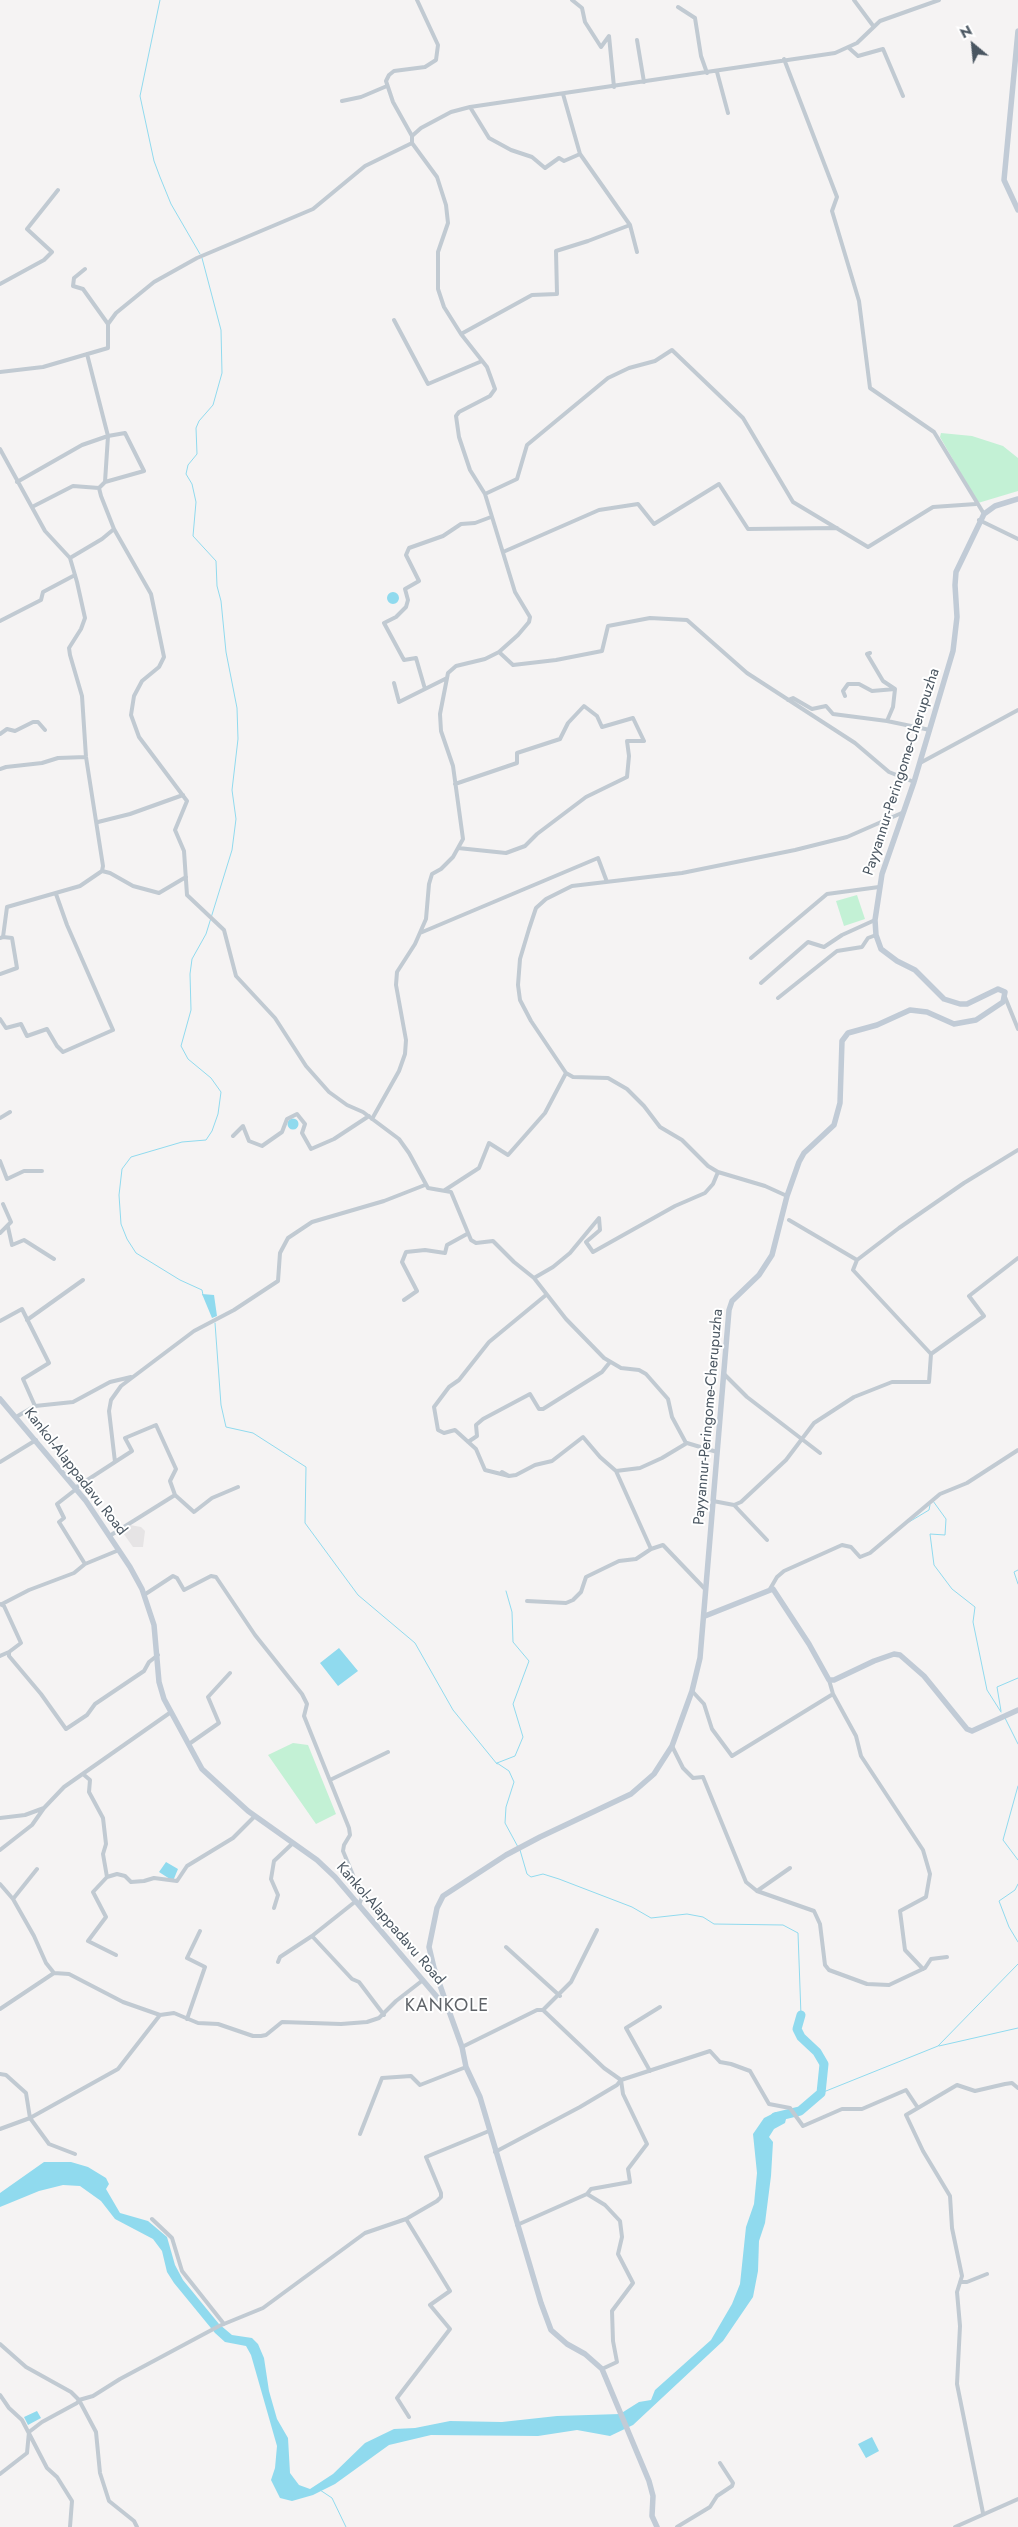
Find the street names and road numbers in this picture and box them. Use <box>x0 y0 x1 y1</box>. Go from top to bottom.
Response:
street label: Payyannur-Peringome-Cherupuzha <box>860 666 944 878</box>
street label: Payyannur-Peringome-Cherupuzha <box>691 1308 727 1526</box>
street label: Kankol-Alappadavu Road <box>20 1405 130 1539</box>
street label: Kankol-Alappadavu Road <box>332 1859 448 1989</box>

